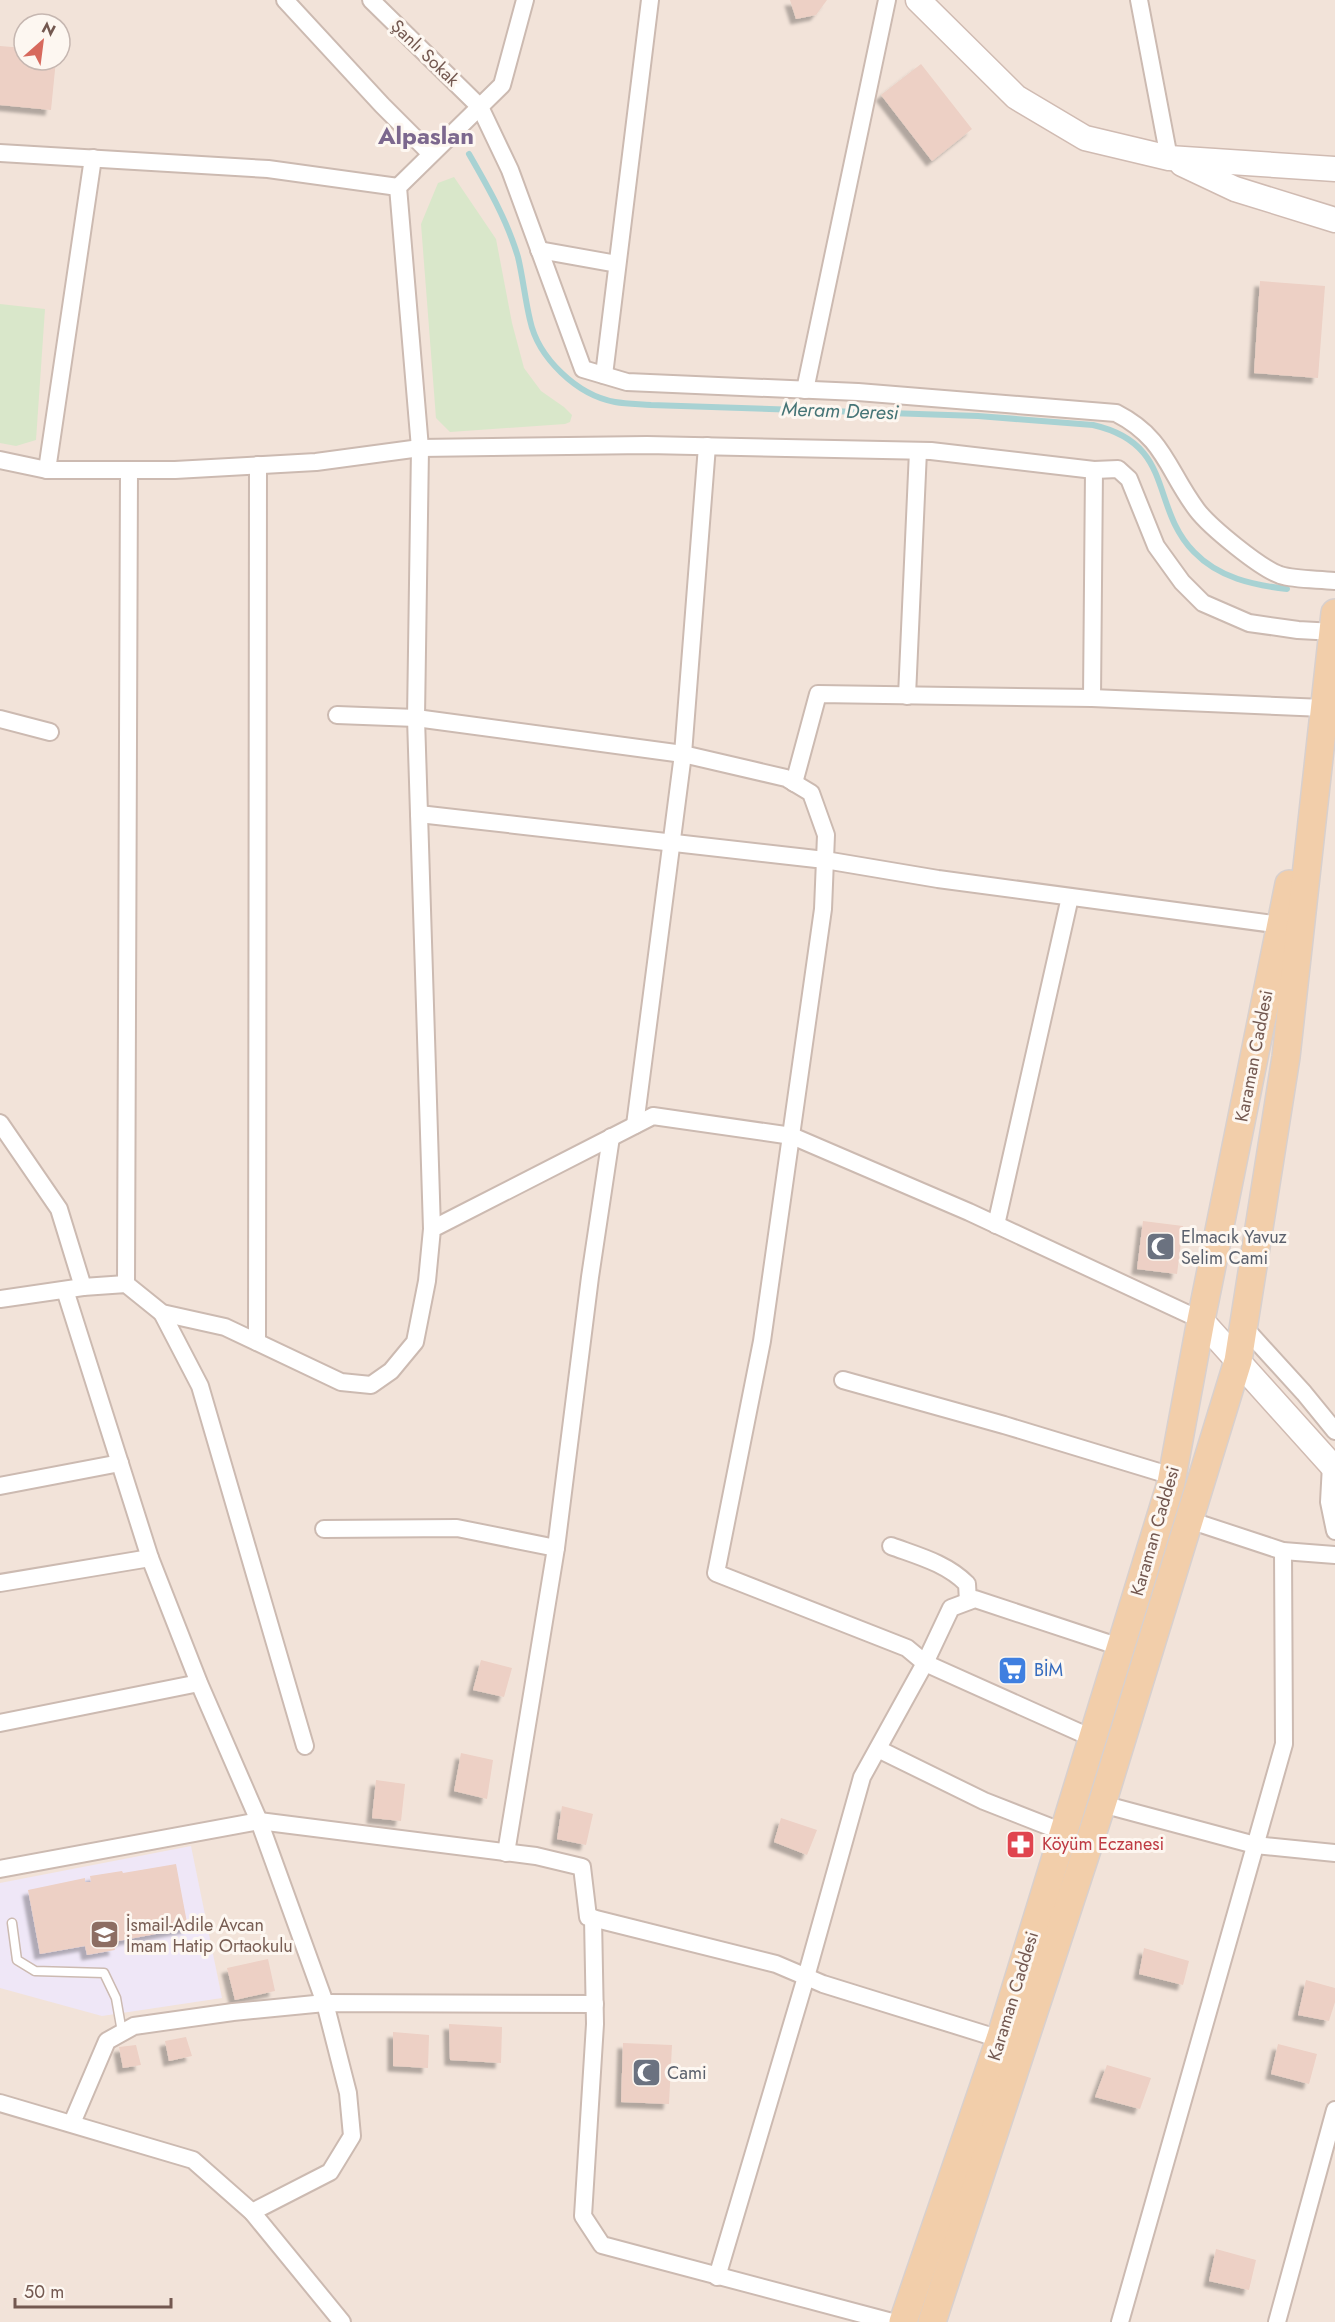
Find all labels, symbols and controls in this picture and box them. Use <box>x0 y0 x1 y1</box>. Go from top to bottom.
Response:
north arrow <box>12 12 72 72</box>
street label: Şanlı Sokak <box>385 14 465 92</box>
text: N <box>38 16 60 42</box>
district label: Alpaslan <box>377 118 474 153</box>
water label: Meram Deresi <box>781 394 900 428</box>
street label: Karaman Caddesi <box>1228 988 1280 1124</box>
place label: Elmacık Yavuz Selim Cami <box>1181 1224 1288 1271</box>
mosque icon: Elmacık Yavuz Selim Cami <box>1144 1231 1176 1263</box>
street label: Karaman Caddesi <box>1124 1463 1186 1599</box>
supermarket icon: BİM <box>997 1654 1029 1686</box>
place label: BİM <box>1034 1657 1063 1683</box>
pharmacy icon: Köyüm Eczanesi <box>1005 1828 1037 1860</box>
place label: Köyüm Eczanesi <box>1042 1831 1164 1857</box>
place label: İsmail-Adile Avcan İmam Hatip Ortaokulu <box>126 1912 293 1959</box>
school or university icon: İsmail-Adile Avcan İmam Hatip Ortaokulu <box>89 1919 121 1951</box>
street label: Karaman Caddesi <box>981 1928 1045 2064</box>
mosque icon: Cami <box>630 2057 662 2089</box>
place label: Cami <box>667 2060 707 2086</box>
scale bar <box>15 2271 171 2309</box>
text: 50 m <box>24 2279 64 2305</box>

